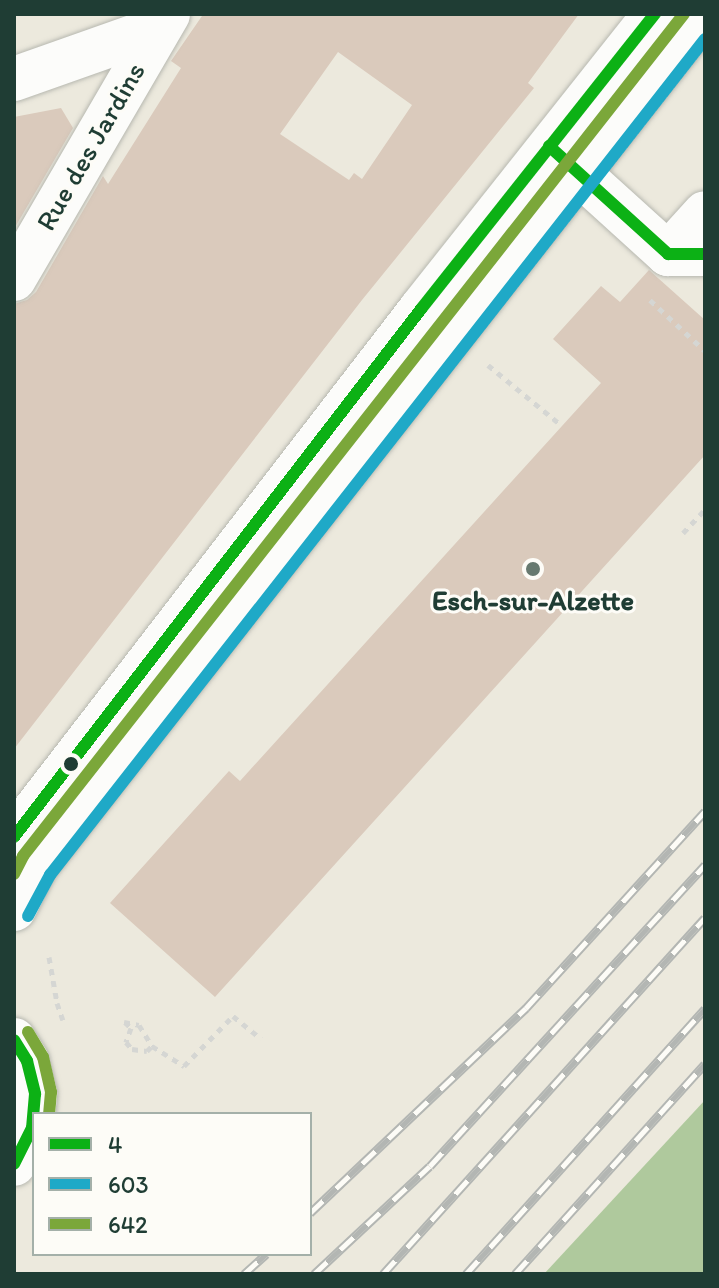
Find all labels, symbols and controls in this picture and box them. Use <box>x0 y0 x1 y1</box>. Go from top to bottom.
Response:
street label: Rue des Jardins <box>28 56 152 236</box>
marker: Esch-sur-Alzette <box>522 558 544 580</box>
place label: Esch-sur-Alzette <box>432 583 634 617</box>
unlabelled marker <box>63 756 79 772</box>
legend <box>32 1112 312 1256</box>
text: 4 <box>108 1130 122 1159</box>
text: 603 <box>108 1170 149 1199</box>
text: 642 <box>108 1210 148 1239</box>

